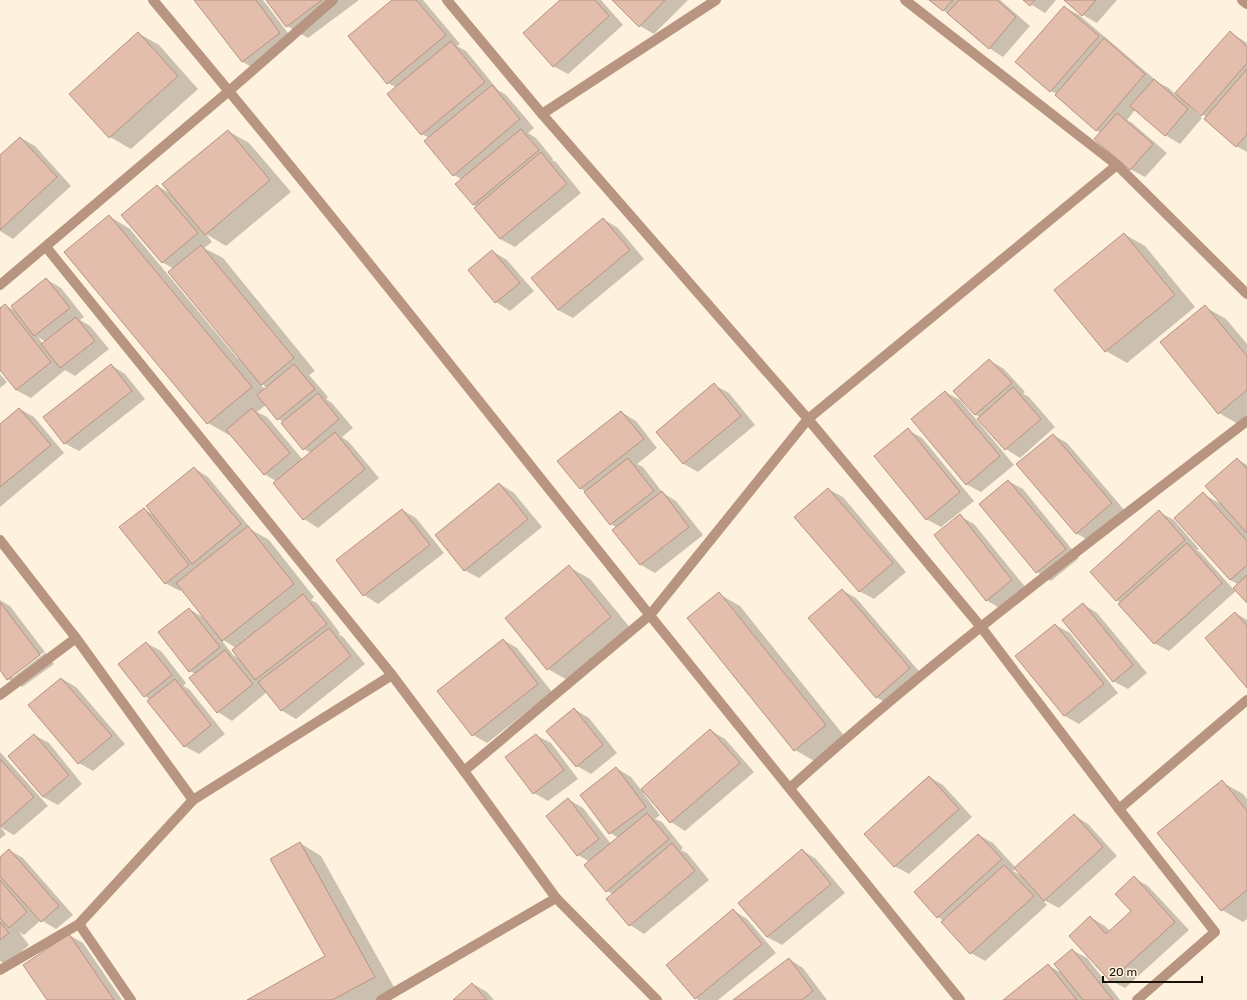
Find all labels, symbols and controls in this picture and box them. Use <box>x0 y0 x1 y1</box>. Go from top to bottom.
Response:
scale bar <box>1103 958 1202 984</box>
text: 20 m <box>1109 965 1137 979</box>

